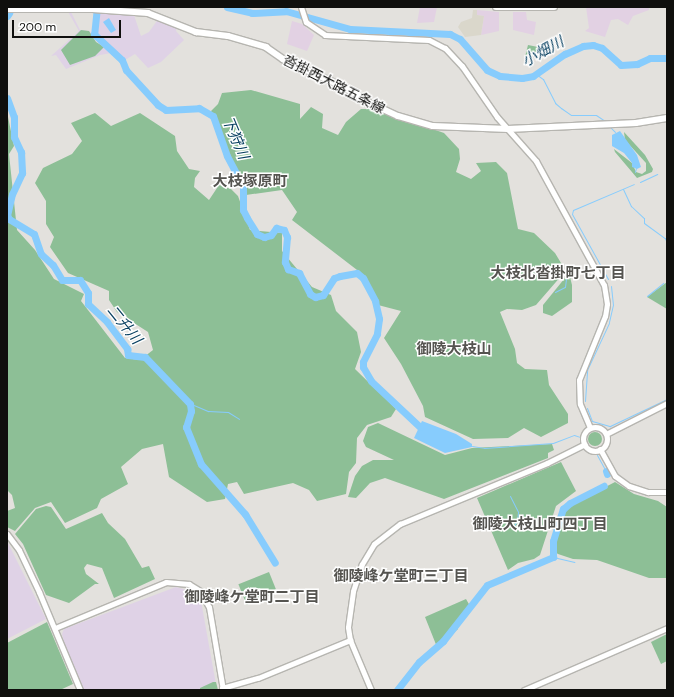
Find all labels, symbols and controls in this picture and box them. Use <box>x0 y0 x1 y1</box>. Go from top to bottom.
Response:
scale bar <box>14 12 123 38</box>
text: 200 m <box>19 19 56 35</box>
water label: 小畑川 <box>519 33 567 71</box>
street label: 沓掛西大路五条線 <box>280 51 388 117</box>
water label: 下狩川 <box>218 114 252 162</box>
district label: 大枝塚原町 <box>213 173 287 191</box>
district label: 大枝北沓掛町七丁目 <box>491 265 625 283</box>
water label: 二升川 <box>103 302 145 348</box>
district label: 御陵大枝山 <box>417 341 491 359</box>
district label: 御陵大枝山町四丁目 <box>473 516 607 534</box>
district label: 御陵峰ケ堂町三丁目 <box>334 568 468 586</box>
district label: 御陵峰ケ堂町二丁目 <box>185 589 319 607</box>

